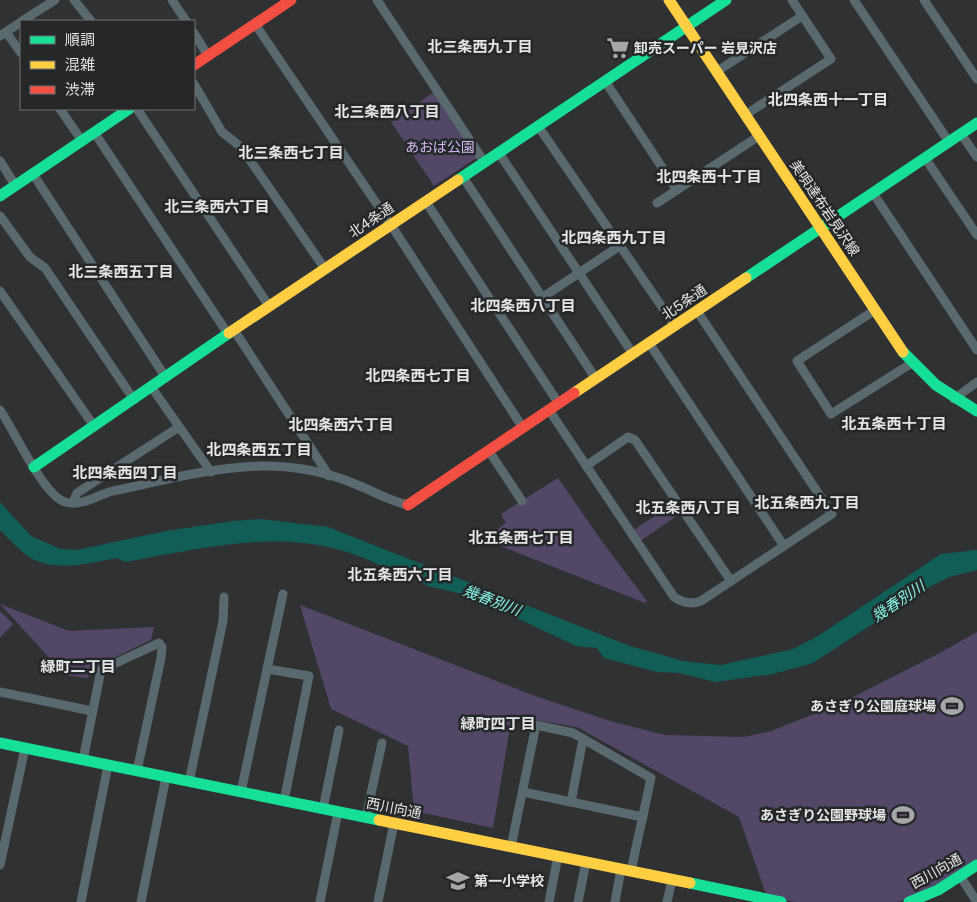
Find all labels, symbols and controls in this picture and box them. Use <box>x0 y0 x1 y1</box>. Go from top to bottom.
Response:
legend <box>20 20 195 110</box>
text: 順調 <box>65 31 95 48</box>
supermarket icon: 卸売スーパー 岩見沢店 <box>605 35 631 61</box>
district label: 北三条西九丁目 <box>427 38 533 55</box>
place label: 卸売スーパー 岩見沢店 <box>634 40 777 56</box>
text: 混雑 <box>65 56 95 73</box>
text: 渋滞 <box>65 81 95 98</box>
district label: 北四条西十一丁目 <box>768 91 888 108</box>
district label: 北三条西八丁目 <box>334 103 440 120</box>
park label: あおば公園 <box>405 139 475 155</box>
district label: 北三条西七丁目 <box>238 144 344 161</box>
street label: 美唄達布岩見沢線 <box>787 157 863 259</box>
district label: 北四条西十丁目 <box>656 168 762 185</box>
district label: 北三条西六丁目 <box>164 198 270 215</box>
street label: 北4条通 <box>345 199 397 241</box>
district label: 北四条西九丁目 <box>561 229 667 246</box>
district label: 北三条西五丁目 <box>68 263 174 280</box>
street label: 北5条通 <box>658 281 710 323</box>
district label: 北四条西八丁目 <box>470 297 576 314</box>
district label: 北四条西七丁目 <box>365 367 471 384</box>
district label: 北五条西十丁目 <box>841 415 947 432</box>
district label: 北四条西六丁目 <box>288 416 394 433</box>
district label: 北四条西五丁目 <box>206 441 312 458</box>
district label: 北四条西四丁目 <box>72 464 178 481</box>
district label: 北五条西九丁目 <box>754 494 860 511</box>
district label: 北五条西八丁目 <box>635 499 741 516</box>
district label: 北五条西七丁目 <box>468 529 574 546</box>
district label: 北五条西六丁目 <box>347 566 453 583</box>
water label: 幾春別川 <box>868 576 929 625</box>
water label: 幾春別川 <box>461 581 525 619</box>
district label: 緑町二丁目 <box>40 658 116 675</box>
sports icon: あさぎり公園庭球場 <box>939 693 965 719</box>
place label: あさぎり公園庭球場 <box>810 698 936 714</box>
district label: 緑町四丁目 <box>460 715 536 732</box>
street label: 西川向通 <box>365 795 423 821</box>
sports icon: あさぎり公園野球場 <box>890 802 916 828</box>
place label: あさぎり公園野球場 <box>760 807 886 823</box>
street label: 西川向通 <box>908 850 964 892</box>
school or university icon: 第一小学校 <box>445 868 471 894</box>
place label: 第一小学校 <box>474 873 544 889</box>

